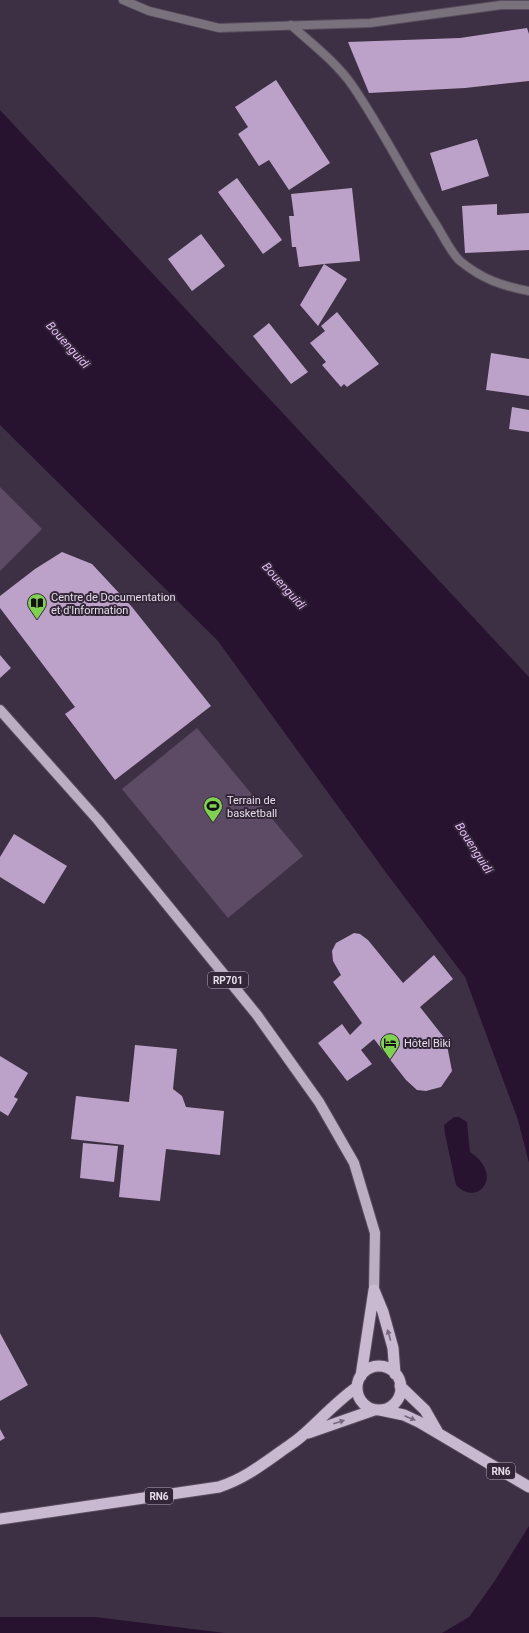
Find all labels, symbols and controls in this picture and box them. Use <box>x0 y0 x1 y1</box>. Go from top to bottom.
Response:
water label: Bouenguidi <box>43 319 93 371</box>
water label: Bouenguidi <box>259 560 309 612</box>
place label: Centre de Documentation et d'Information <box>51 591 176 617</box>
library icon: Centre de Documentation et d'Information <box>26 592 48 620</box>
place label: Terrain de basketball <box>227 794 277 820</box>
sports icon: Terrain de basketball <box>202 795 224 823</box>
water label: Bouenguidi <box>452 820 496 876</box>
road number: RP701 <box>208 972 248 988</box>
hotel icon: Hôtel Biki <box>379 1032 401 1060</box>
place label: Hôtel Biki <box>404 1037 451 1050</box>
one-way arrow <box>386 1329 392 1341</box>
one-way arrow <box>405 1415 417 1421</box>
one-way arrow <box>333 1419 345 1425</box>
road number: RN6 <box>487 1463 515 1479</box>
road number: RN6 <box>145 1488 173 1504</box>

